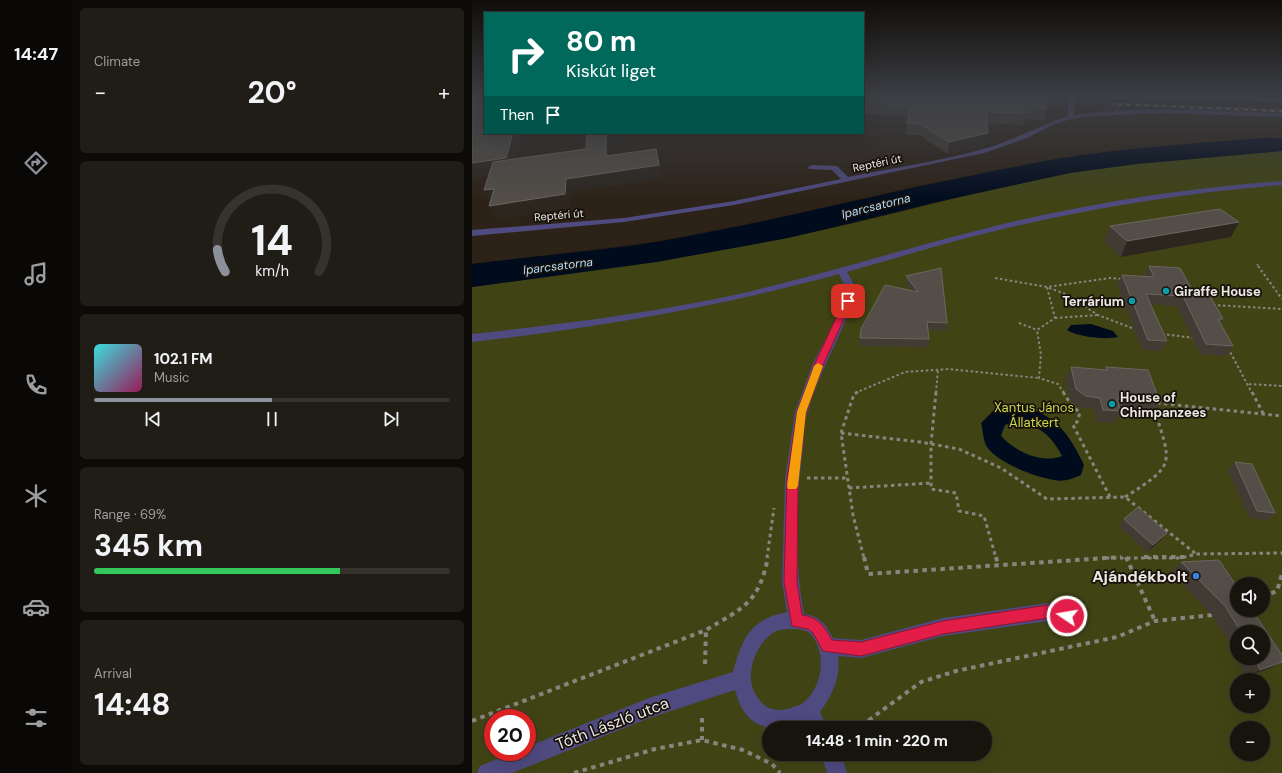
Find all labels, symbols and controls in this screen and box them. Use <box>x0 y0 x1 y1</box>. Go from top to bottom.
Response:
text: 80 m <box>566 23 636 60</box>
icon: right <box>500 28 552 80</box>
text: 14:47 <box>14 42 58 66</box>
text: Climate <box>94 53 140 70</box>
text: Kiskút liget <box>566 59 656 83</box>
text: 20° <box>247 73 297 112</box>
text: − <box>94 78 106 107</box>
text: + <box>438 78 450 107</box>
icon: arrive <box>542 104 564 126</box>
text: Then <box>500 105 534 125</box>
icon: directions <box>22 149 50 177</box>
street label: Reptéri út <box>851 151 903 175</box>
water label: Iparcsatorna <box>840 190 912 222</box>
street label: Reptéri út <box>534 206 584 224</box>
text: 14 <box>251 213 293 267</box>
water label: Iparcsatorna <box>522 254 594 278</box>
icon: music <box>22 260 50 288</box>
text: km/h <box>255 261 289 279</box>
place label: Giraffe House <box>1174 283 1261 300</box>
pin <box>831 284 865 318</box>
marker: Giraffe House <box>1161 286 1171 296</box>
icon: arrive <box>837 290 859 312</box>
place label: Terrárium <box>1062 293 1124 310</box>
marker: Terrárium <box>1127 296 1137 306</box>
text: 102.1 FM <box>154 349 213 369</box>
text: Music <box>154 369 189 386</box>
icon: phone <box>22 371 50 399</box>
place label: House of Chimpanzees <box>1120 389 1207 421</box>
park label: Xantus János Állatkert <box>994 399 1074 431</box>
marker: House of Chimpanzees <box>1107 399 1117 409</box>
icon: previous <box>142 408 164 430</box>
icon: pause <box>261 408 283 430</box>
icon: next <box>380 408 402 430</box>
icon: climate <box>22 482 50 510</box>
text: Range · 69% <box>94 506 166 523</box>
text: 345 km <box>94 526 203 565</box>
place label: Ajándékbolt <box>1092 566 1188 587</box>
marker: Ajándékbolt <box>1191 571 1201 581</box>
map controls <box>1230 577 1270 761</box>
button: sound <box>1230 577 1270 617</box>
icon: car <box>22 593 50 621</box>
position arrow <box>1046 595 1088 637</box>
button: search <box>1230 625 1270 665</box>
text: Arrival <box>94 665 132 682</box>
button: + <box>1230 673 1270 713</box>
text: 14:48 <box>94 685 171 724</box>
street label: Tóth László utca <box>553 692 672 755</box>
icon: filters <box>22 704 50 732</box>
speed limit sign: 20 <box>484 709 536 761</box>
button: − <box>1230 721 1270 761</box>
text: 14:48 · 1 min · 220 m <box>806 731 948 751</box>

